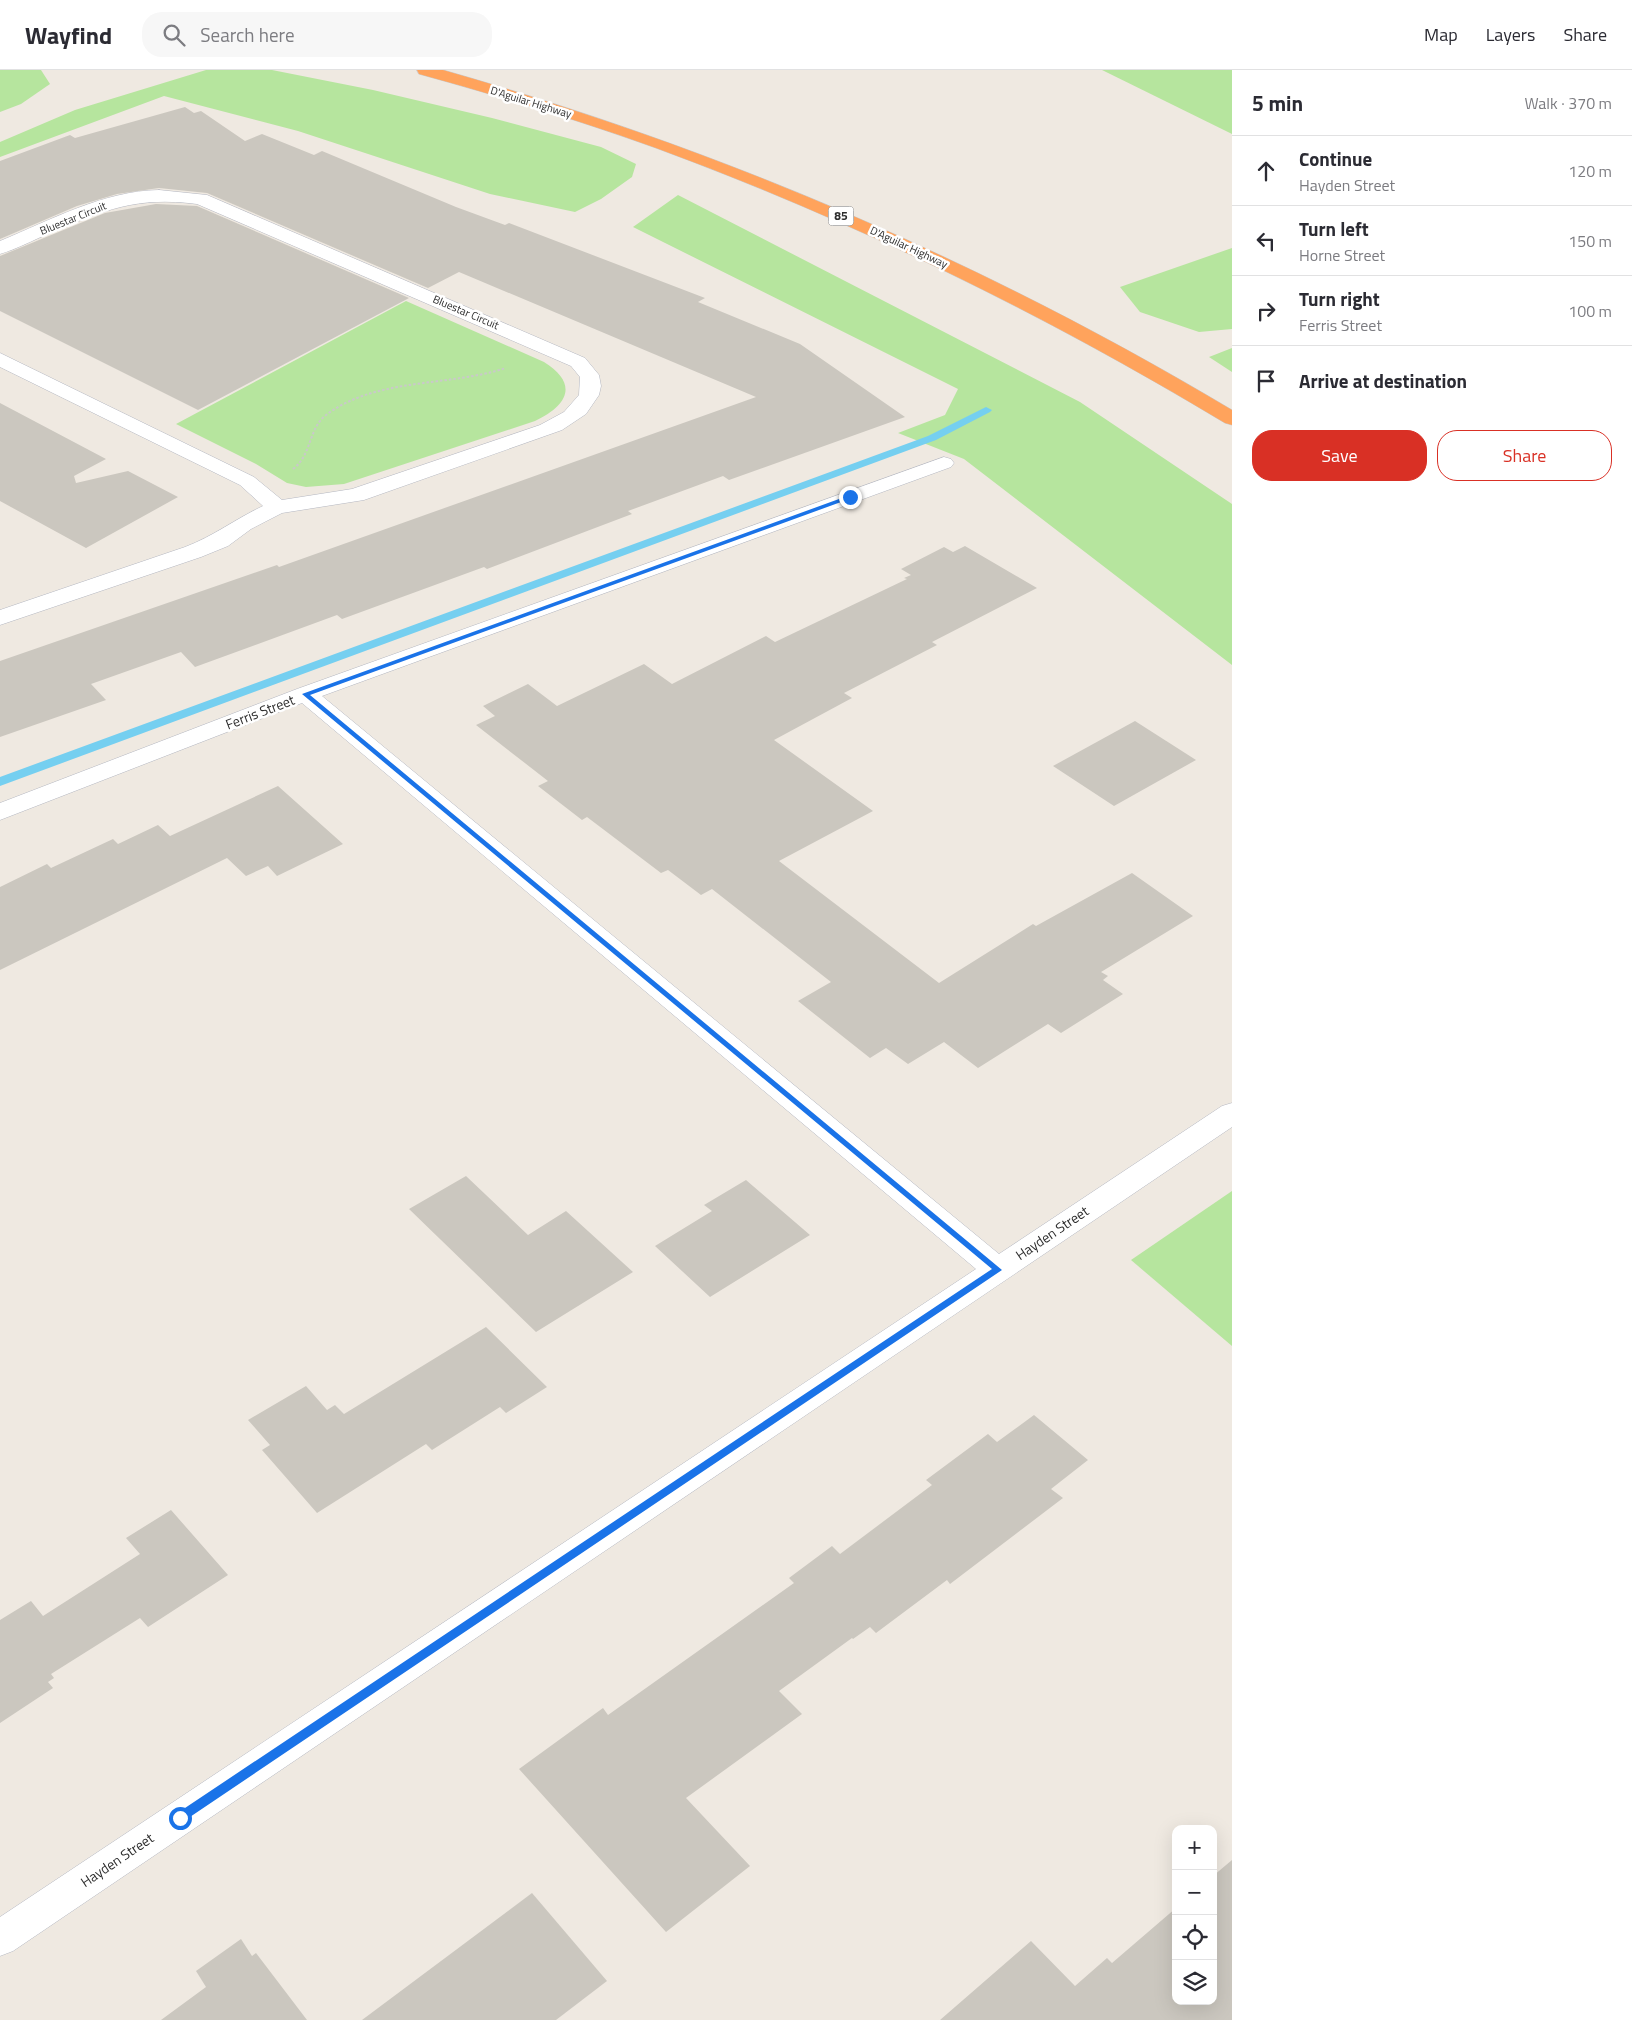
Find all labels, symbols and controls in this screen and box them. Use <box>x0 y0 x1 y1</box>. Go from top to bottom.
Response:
search box <box>142 12 492 57</box>
text: Wayfind <box>25 17 112 53</box>
text: Search here <box>200 20 295 49</box>
icon: search <box>160 21 188 49</box>
text: Map <box>1424 21 1458 48</box>
text: Layers <box>1486 21 1535 48</box>
text: Share <box>1563 21 1607 48</box>
street label: D'Aguilar Highway <box>489 82 574 122</box>
text: 5 min <box>1252 87 1303 119</box>
text: Walk · 370 m <box>1524 91 1612 115</box>
text: Continue <box>1299 144 1372 173</box>
icon: ahead <box>1252 157 1280 185</box>
text: 120 m <box>1568 159 1612 183</box>
text: Hayden Street <box>1299 173 1395 197</box>
street label: Bluestar Circuit <box>37 197 109 239</box>
road number: 85 <box>828 206 854 226</box>
text: Turn left <box>1299 214 1369 243</box>
street label: D'Aguilar Highway <box>868 222 951 272</box>
icon: left <box>1252 227 1280 255</box>
text: 150 m <box>1568 229 1612 253</box>
text: Horne Street <box>1299 243 1385 267</box>
text: Turn right <box>1299 284 1380 313</box>
street label: Bluestar Circuit <box>430 291 502 333</box>
icon: right <box>1252 297 1280 325</box>
text: 100 m <box>1568 299 1612 323</box>
text: Ferris Street <box>1299 313 1382 337</box>
text: Arrive at destination <box>1299 366 1467 395</box>
icon: arrive <box>1252 367 1280 395</box>
button: Save <box>1252 430 1427 481</box>
button: Share <box>1437 430 1612 481</box>
route end <box>839 486 862 509</box>
street label: Ferris Street <box>222 689 298 734</box>
street label: Hayden Street <box>1011 1200 1093 1265</box>
route start <box>169 1807 192 1830</box>
map controls <box>1172 1825 1217 2005</box>
button: + <box>1172 1825 1217 1870</box>
street label: Hayden Street <box>76 1827 158 1892</box>
button: − <box>1172 1870 1217 1915</box>
button: locate <box>1172 1915 1217 1960</box>
button: layers <box>1172 1960 1217 2005</box>

